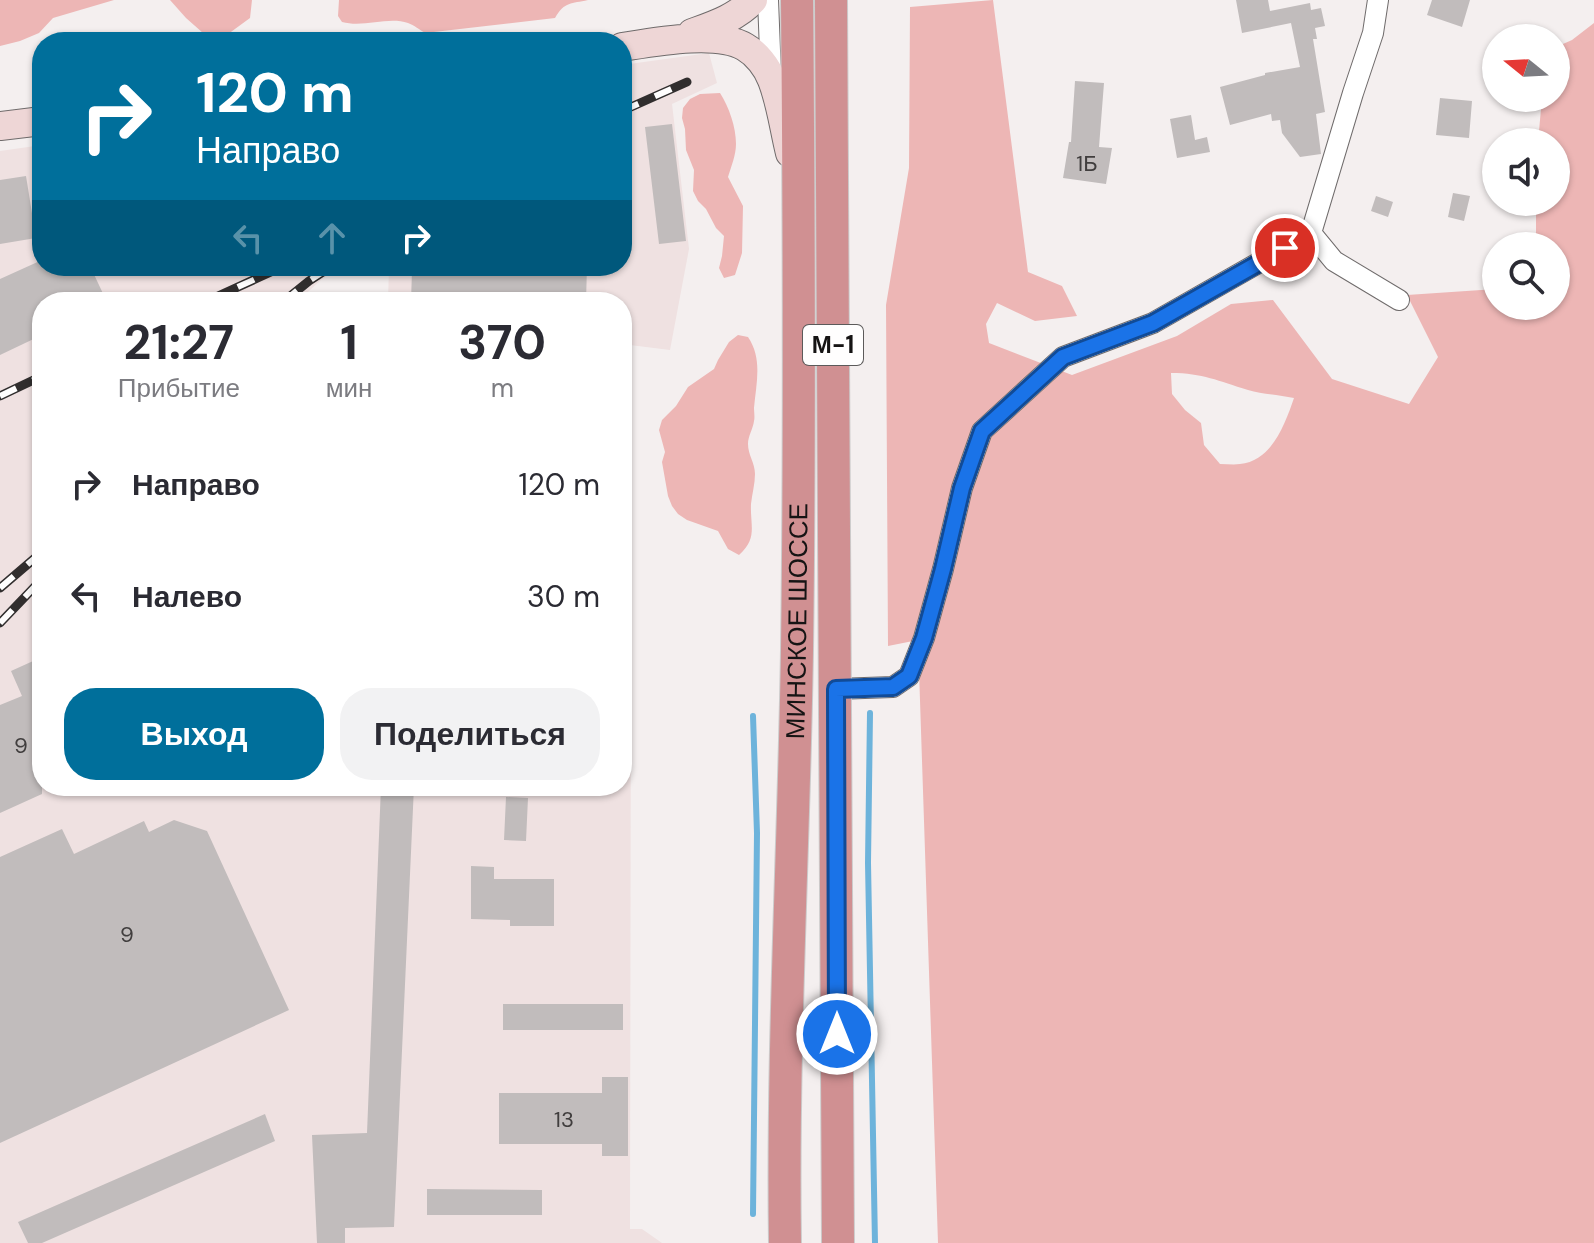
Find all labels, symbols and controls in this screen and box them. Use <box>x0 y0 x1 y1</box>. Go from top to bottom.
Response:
north arrow <box>1482 24 1570 112</box>
map controls <box>1482 24 1570 320</box>
text: 120 m <box>196 56 354 129</box>
icon: right <box>64 64 168 168</box>
text: Направо <box>196 127 340 174</box>
button: sound <box>1482 128 1570 216</box>
house number: 1Б <box>1076 149 1098 178</box>
pin <box>1251 214 1319 282</box>
icon: left <box>226 216 270 260</box>
icon: ahead <box>310 216 354 260</box>
icon: right <box>394 216 438 260</box>
icon: arrive <box>1263 226 1307 270</box>
button: search <box>1482 232 1570 320</box>
text: 21:27 <box>124 311 234 374</box>
text: 1 <box>340 311 358 374</box>
text: 370 <box>458 311 546 374</box>
road number: М-1 <box>803 325 863 365</box>
text: Прибытие <box>118 371 240 405</box>
text: мин <box>326 371 372 405</box>
text: m <box>491 371 514 405</box>
icon: right <box>64 462 108 506</box>
text: Направо <box>132 465 260 504</box>
text: 120 m <box>518 465 600 504</box>
street label: МИНСКОЕ ШОССЕ <box>778 503 815 740</box>
icon: left <box>64 574 108 618</box>
text: Налево <box>132 577 242 616</box>
text: 30 m <box>527 577 600 616</box>
button: Выход <box>64 688 324 780</box>
button: Поделиться <box>340 688 600 780</box>
house number: 9 <box>14 731 28 760</box>
house number: 9 <box>120 920 134 949</box>
position arrow <box>795 992 879 1076</box>
house number: 13 <box>554 1105 574 1134</box>

